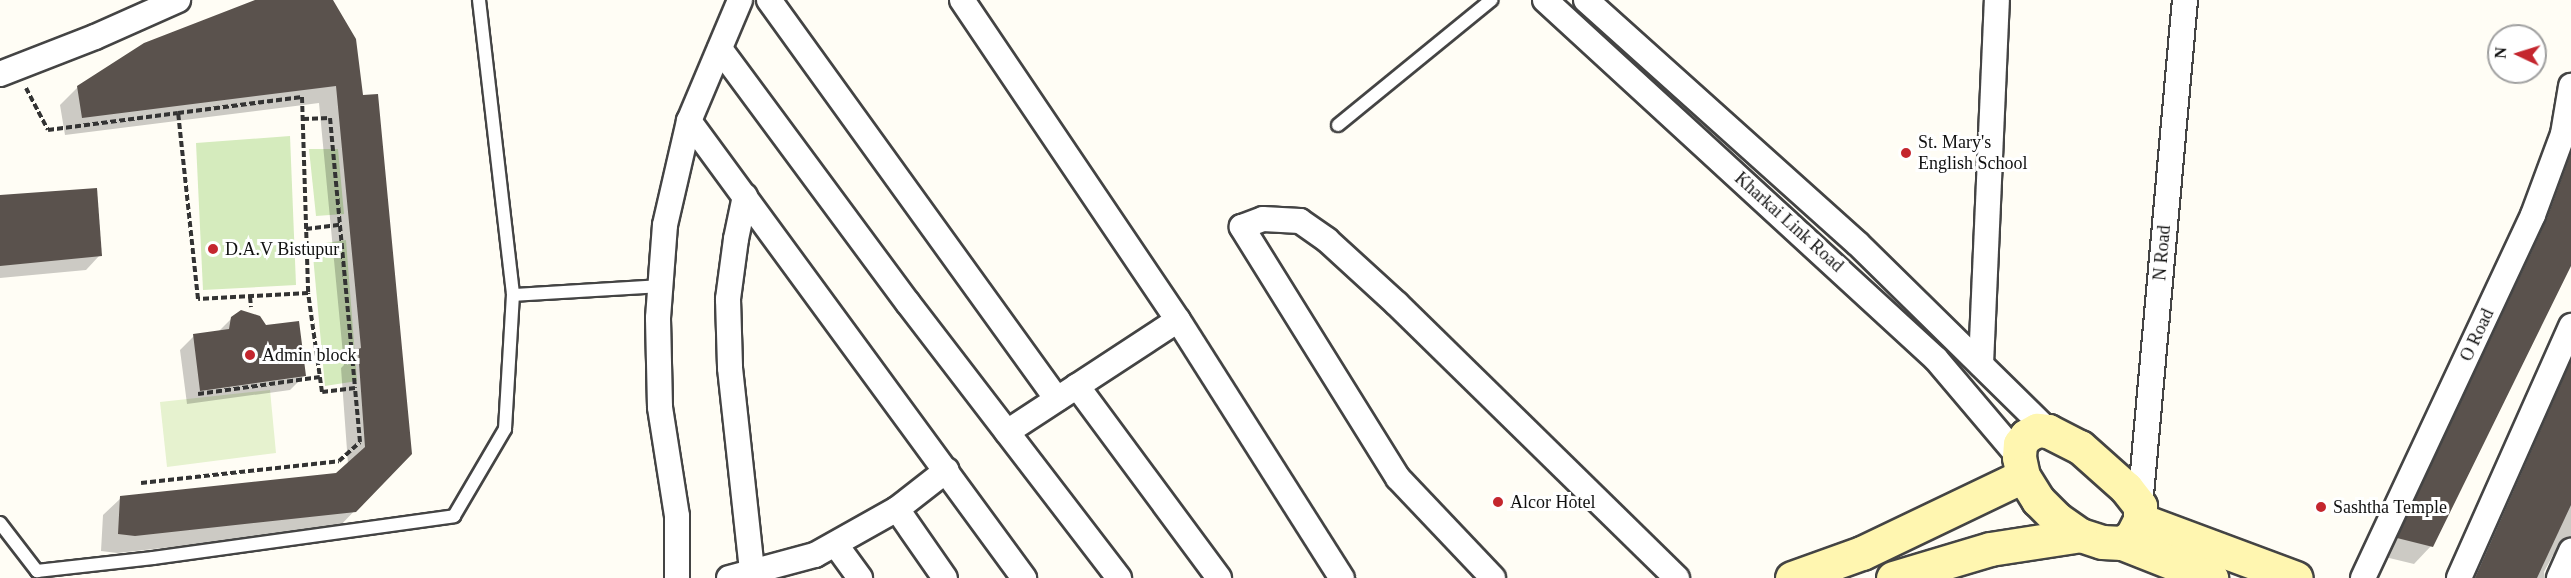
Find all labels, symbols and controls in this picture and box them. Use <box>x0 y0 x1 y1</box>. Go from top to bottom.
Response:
north arrow <box>2487 24 2547 84</box>
text: N <box>2492 46 2509 59</box>
place label: St. Mary's English School <box>1918 132 2028 174</box>
marker: St. Mary's English School <box>1899 146 1913 160</box>
street label: Kharkai Link Road <box>1730 167 1848 277</box>
street label: N Road <box>2149 224 2175 282</box>
place label: D.A.V Bistupur <box>225 238 340 260</box>
marker: D.A.V Bistupur <box>206 242 220 256</box>
street label: O Road <box>2455 305 2499 365</box>
place label: Admin block <box>262 344 356 366</box>
marker: Admin block <box>243 348 257 362</box>
place label: Alcor Hotel <box>1510 491 1595 513</box>
marker: Alcor Hotel <box>1491 495 1505 509</box>
place label: Sashtha Temple <box>2333 496 2447 518</box>
marker: Sashtha Temple <box>2314 500 2328 514</box>

